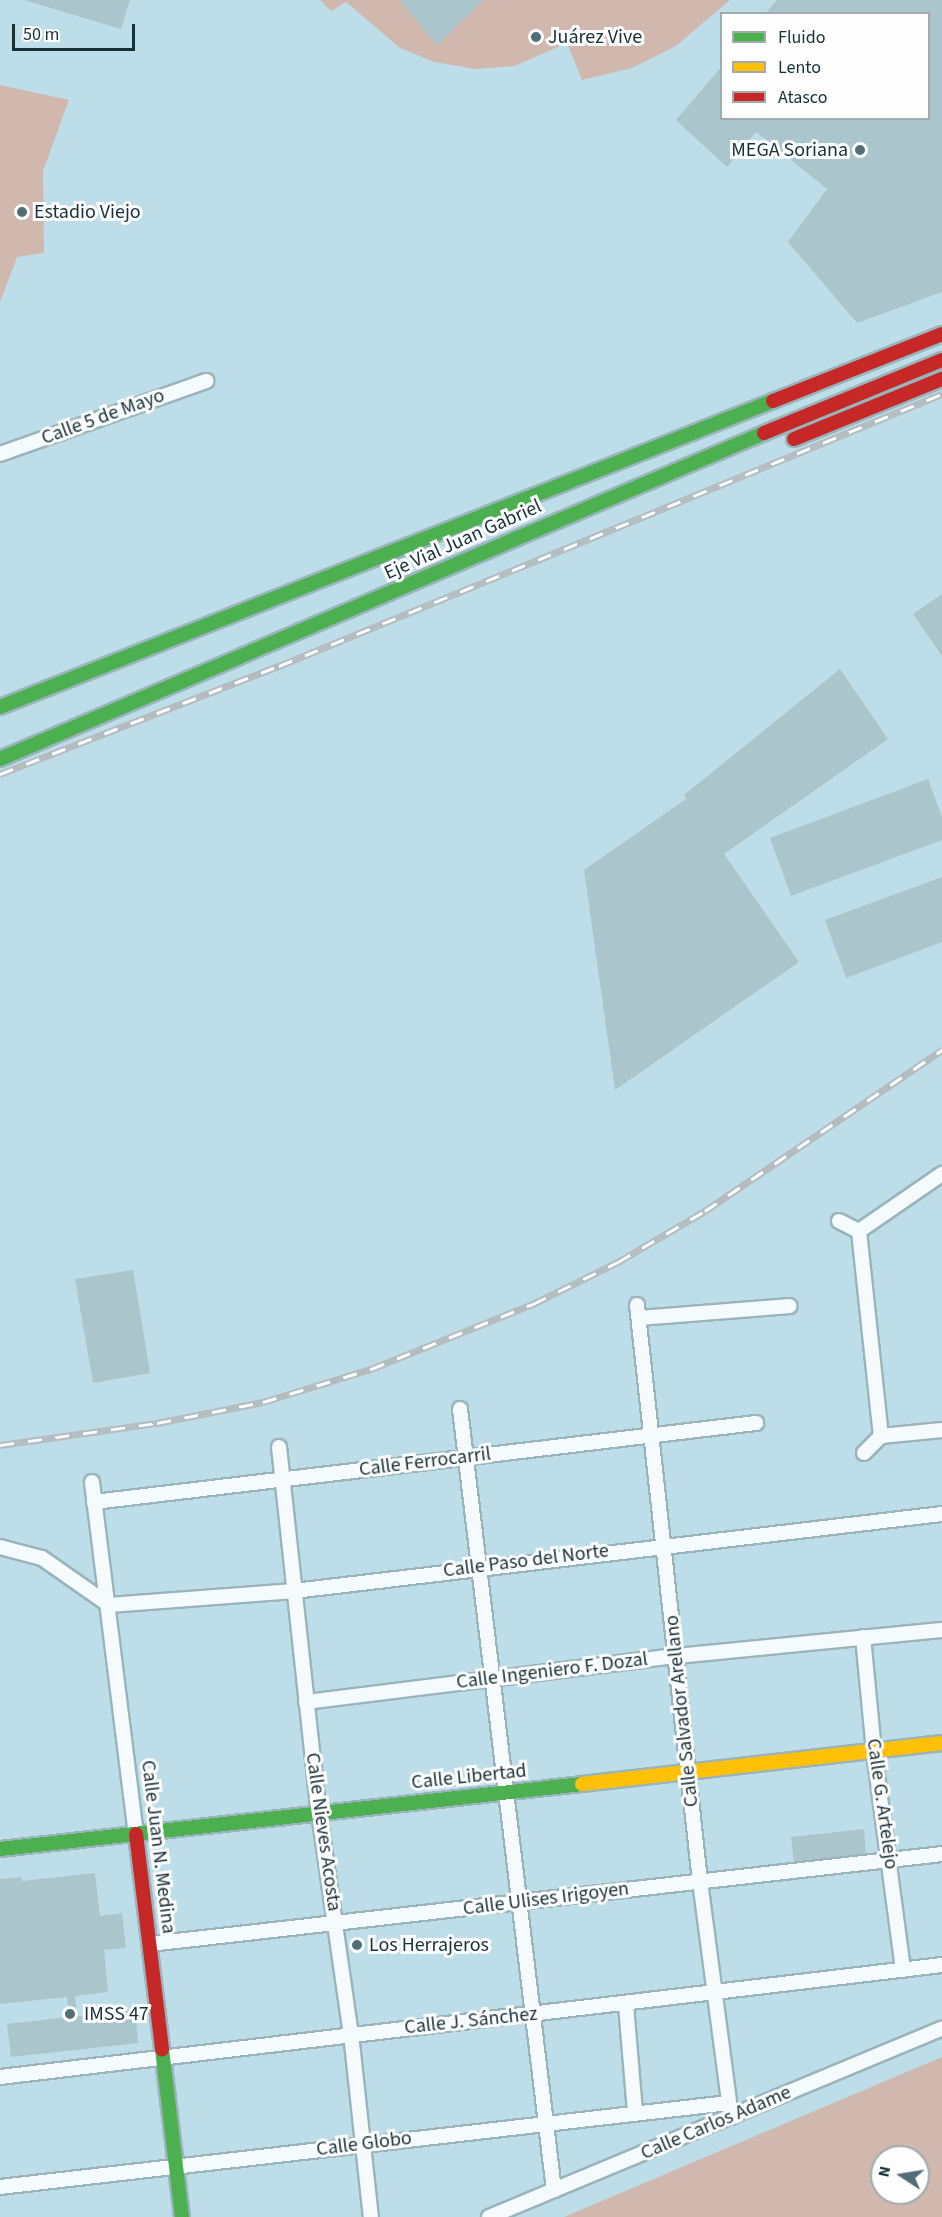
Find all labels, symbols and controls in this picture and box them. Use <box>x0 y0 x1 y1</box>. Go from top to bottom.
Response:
scale bar <box>15 12 138 50</box>
legend <box>720 12 930 120</box>
text: 50 m <box>23 22 59 47</box>
place label: Juárez Vive <box>548 25 642 49</box>
text: Fluido <box>778 25 825 50</box>
marker: Juárez Vive <box>529 30 543 44</box>
text: Lento <box>778 55 821 80</box>
text: Atasco <box>778 85 827 110</box>
place label: MEGA Soriana <box>731 138 848 162</box>
marker: MEGA Soriana <box>853 143 867 157</box>
place label: Estadio Viejo <box>34 200 141 224</box>
marker: Estadio Viejo <box>15 205 29 219</box>
street label: Calle 5 de Mayo <box>38 384 168 450</box>
street label: Eje Vial Juan Gabriel <box>381 495 545 585</box>
street label: Calle Ferrocarril <box>358 1442 492 1482</box>
street label: Calle Paso del Norte <box>442 1539 610 1583</box>
street label: Calle Salvador Arellano <box>660 1614 704 1808</box>
street label: Calle Ingeniero F. Dozal <box>455 1647 649 1695</box>
street label: Calle G. Artelejo <box>861 1737 903 1871</box>
street label: Calle Nieves Acosta <box>300 1751 346 1913</box>
street label: Calle Juan N. Medina <box>135 1759 181 1935</box>
street label: Calle Libertad <box>410 1759 528 1795</box>
street label: Calle Ulises Irigoyen <box>462 1877 630 1921</box>
place label: Los Herrajeros <box>369 1933 489 1957</box>
marker: Los Herrajeros <box>350 1938 364 1952</box>
place label: IMSS 47 <box>84 2002 149 2026</box>
street label: Calle J. Sánchez <box>403 2002 539 2040</box>
marker: IMSS 47 <box>61 2005 79 2023</box>
street label: Calle Carlos Adame <box>637 2081 795 2165</box>
street label: Calle Globo <box>315 2126 413 2162</box>
north arrow <box>870 2145 930 2205</box>
text: N <box>872 2164 896 2179</box>

